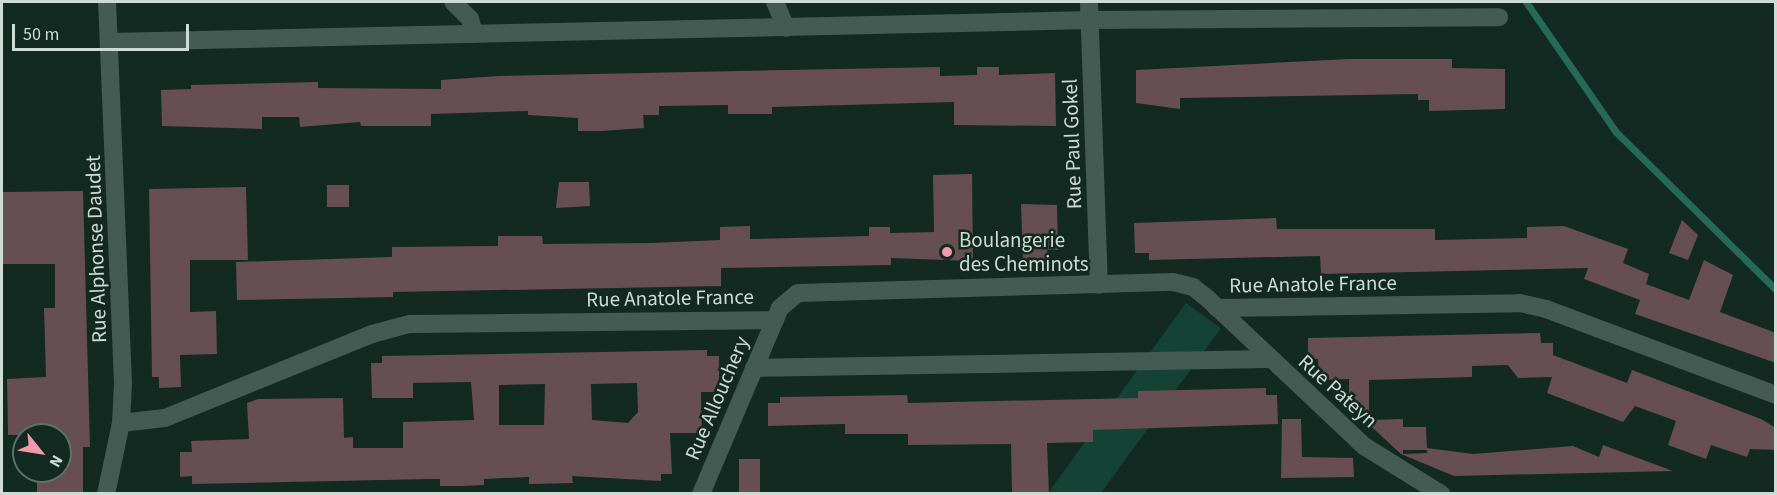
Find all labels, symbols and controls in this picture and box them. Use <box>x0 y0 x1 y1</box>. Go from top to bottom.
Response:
scale bar <box>15 12 192 50</box>
text: 50 m <box>23 22 59 47</box>
street label: Rue Paul Gokel <box>1057 78 1087 210</box>
street label: Rue Alphonse Daudet <box>80 155 112 343</box>
place label: Boulangerie des Cheminots <box>959 227 1089 277</box>
marker: Boulangerie des Cheminots <box>940 245 954 259</box>
street label: Rue Anatole France <box>1229 270 1397 298</box>
street label: Rue Anatole France <box>586 284 754 312</box>
street label: Rue Allouchery <box>680 332 754 464</box>
street label: Rue Pateyn <box>1293 349 1383 433</box>
north arrow <box>12 423 72 483</box>
text: N <box>44 451 68 471</box>

